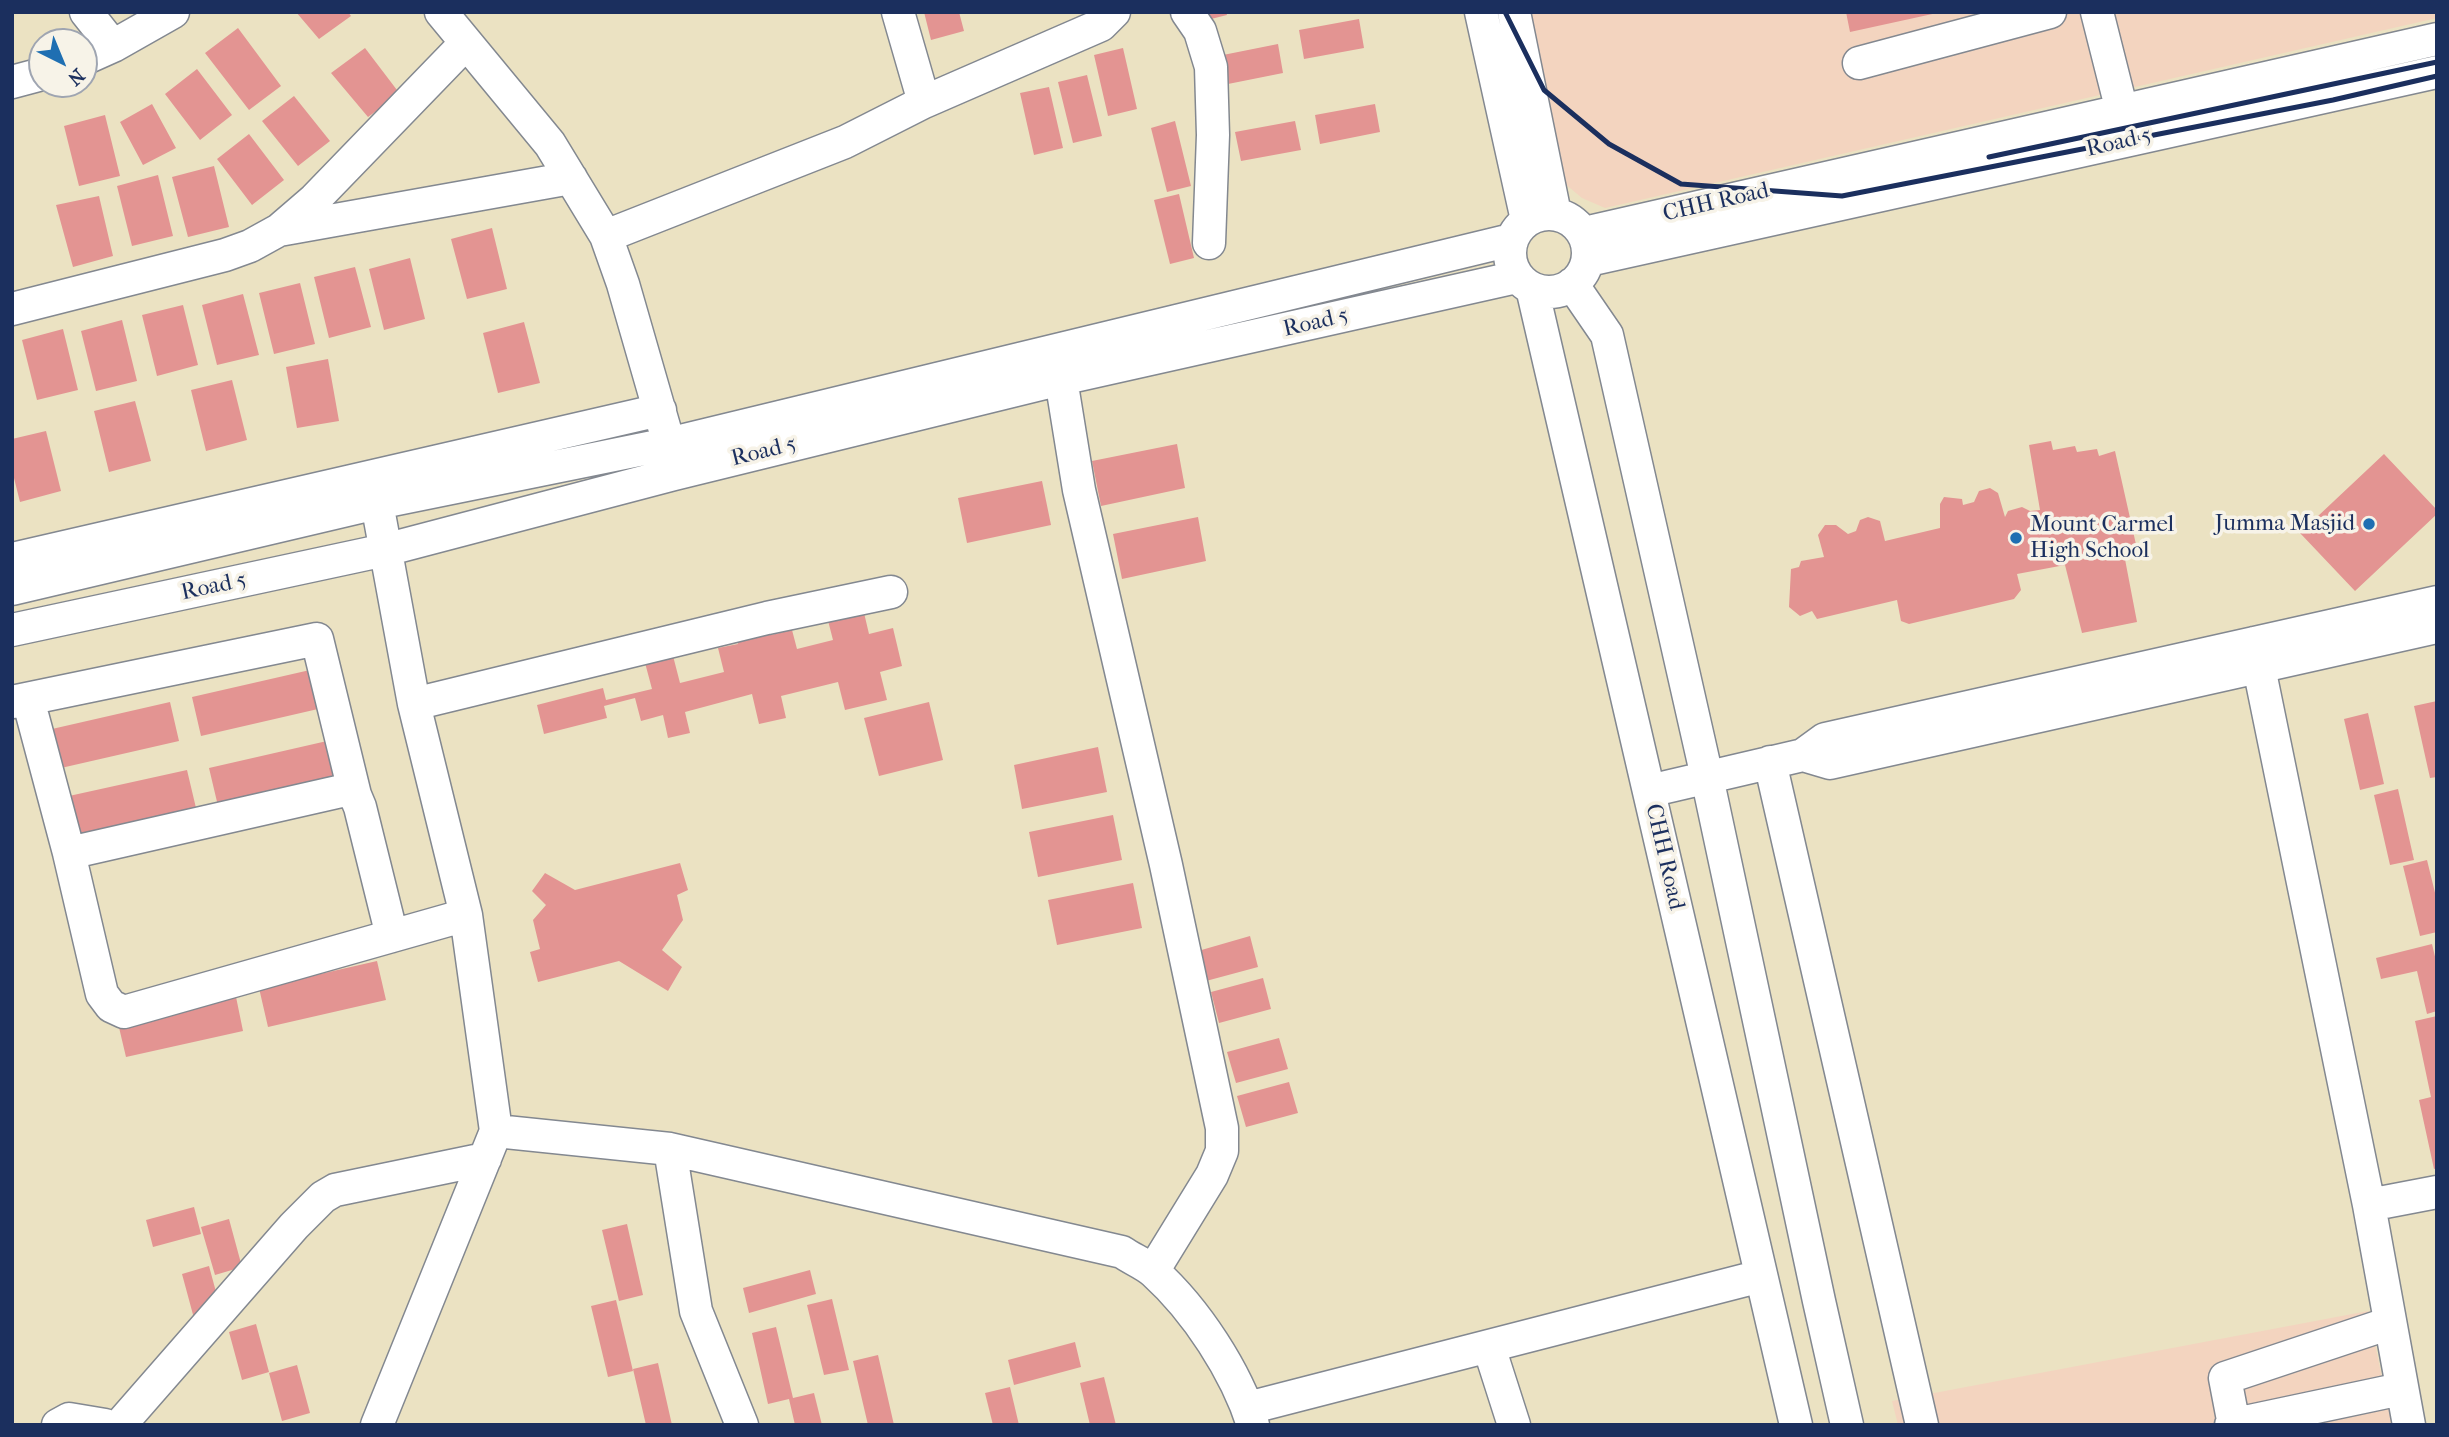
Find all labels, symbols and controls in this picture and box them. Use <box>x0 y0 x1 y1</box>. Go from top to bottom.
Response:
north arrow <box>28 28 98 98</box>
text: N <box>63 64 89 90</box>
street label: Road 5 <box>2084 122 2154 164</box>
street label: CHH Road <box>1660 177 1772 229</box>
street label: Road 5 <box>1281 302 1351 344</box>
street label: Road 5 <box>729 431 799 473</box>
place label: Jumma Masjid <box>2215 510 2355 538</box>
place label: Mount Carmel High School <box>2030 511 2174 565</box>
marker: Jumma Masjid <box>2361 516 2377 532</box>
marker: Mount Carmel High School <box>2008 530 2024 546</box>
street label: Road 5 <box>179 567 249 607</box>
street label: CHH Road <box>1638 801 1690 913</box>

